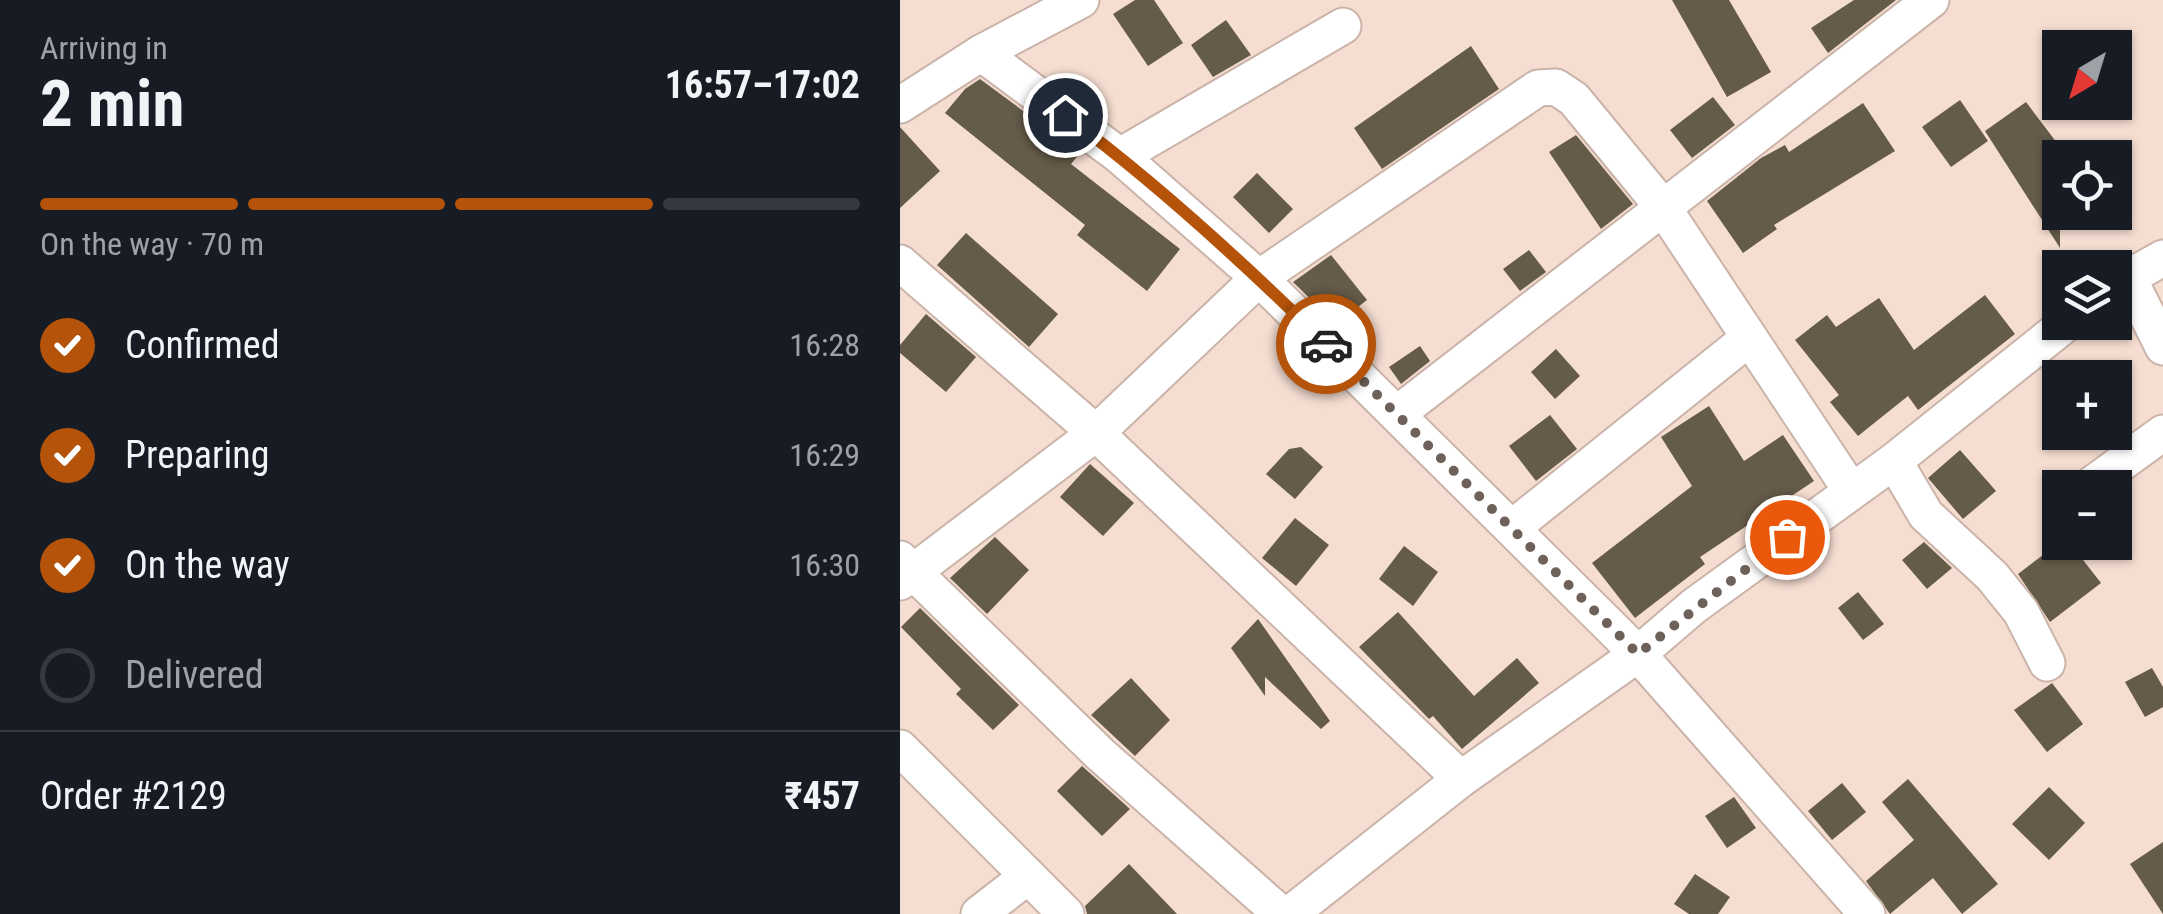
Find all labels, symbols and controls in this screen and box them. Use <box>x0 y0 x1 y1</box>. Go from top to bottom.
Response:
text: Arriving in <box>40 29 168 67</box>
north arrow <box>2042 30 2132 120</box>
map controls <box>2042 30 2132 560</box>
text: 16:57–17:02 <box>665 63 860 107</box>
text: 2 min <box>40 66 184 142</box>
pin <box>1023 73 1108 158</box>
icon: home <box>1038 88 1093 143</box>
button: locate <box>2042 140 2132 230</box>
text: On the way · 70 m <box>40 225 264 263</box>
button: layers <box>2042 250 2132 340</box>
courier <box>1276 294 1376 394</box>
icon: car <box>1299 317 1354 372</box>
icon: check <box>40 318 95 373</box>
text: Confirmed <box>125 323 280 367</box>
text: 16:28 <box>789 326 860 364</box>
button: + <box>2042 360 2132 450</box>
icon: check <box>40 428 95 483</box>
text: Preparing <box>125 433 270 477</box>
text: 16:29 <box>789 436 860 474</box>
button: − <box>2042 470 2132 560</box>
pin <box>1745 495 1830 580</box>
icon: bag <box>1760 510 1815 565</box>
icon: check <box>40 538 95 593</box>
text: On the way <box>125 543 290 587</box>
text: 16:30 <box>789 546 860 584</box>
text: Delivered <box>125 653 264 697</box>
text: Order #2129 <box>40 774 227 818</box>
text: ₹457 <box>784 774 860 818</box>

